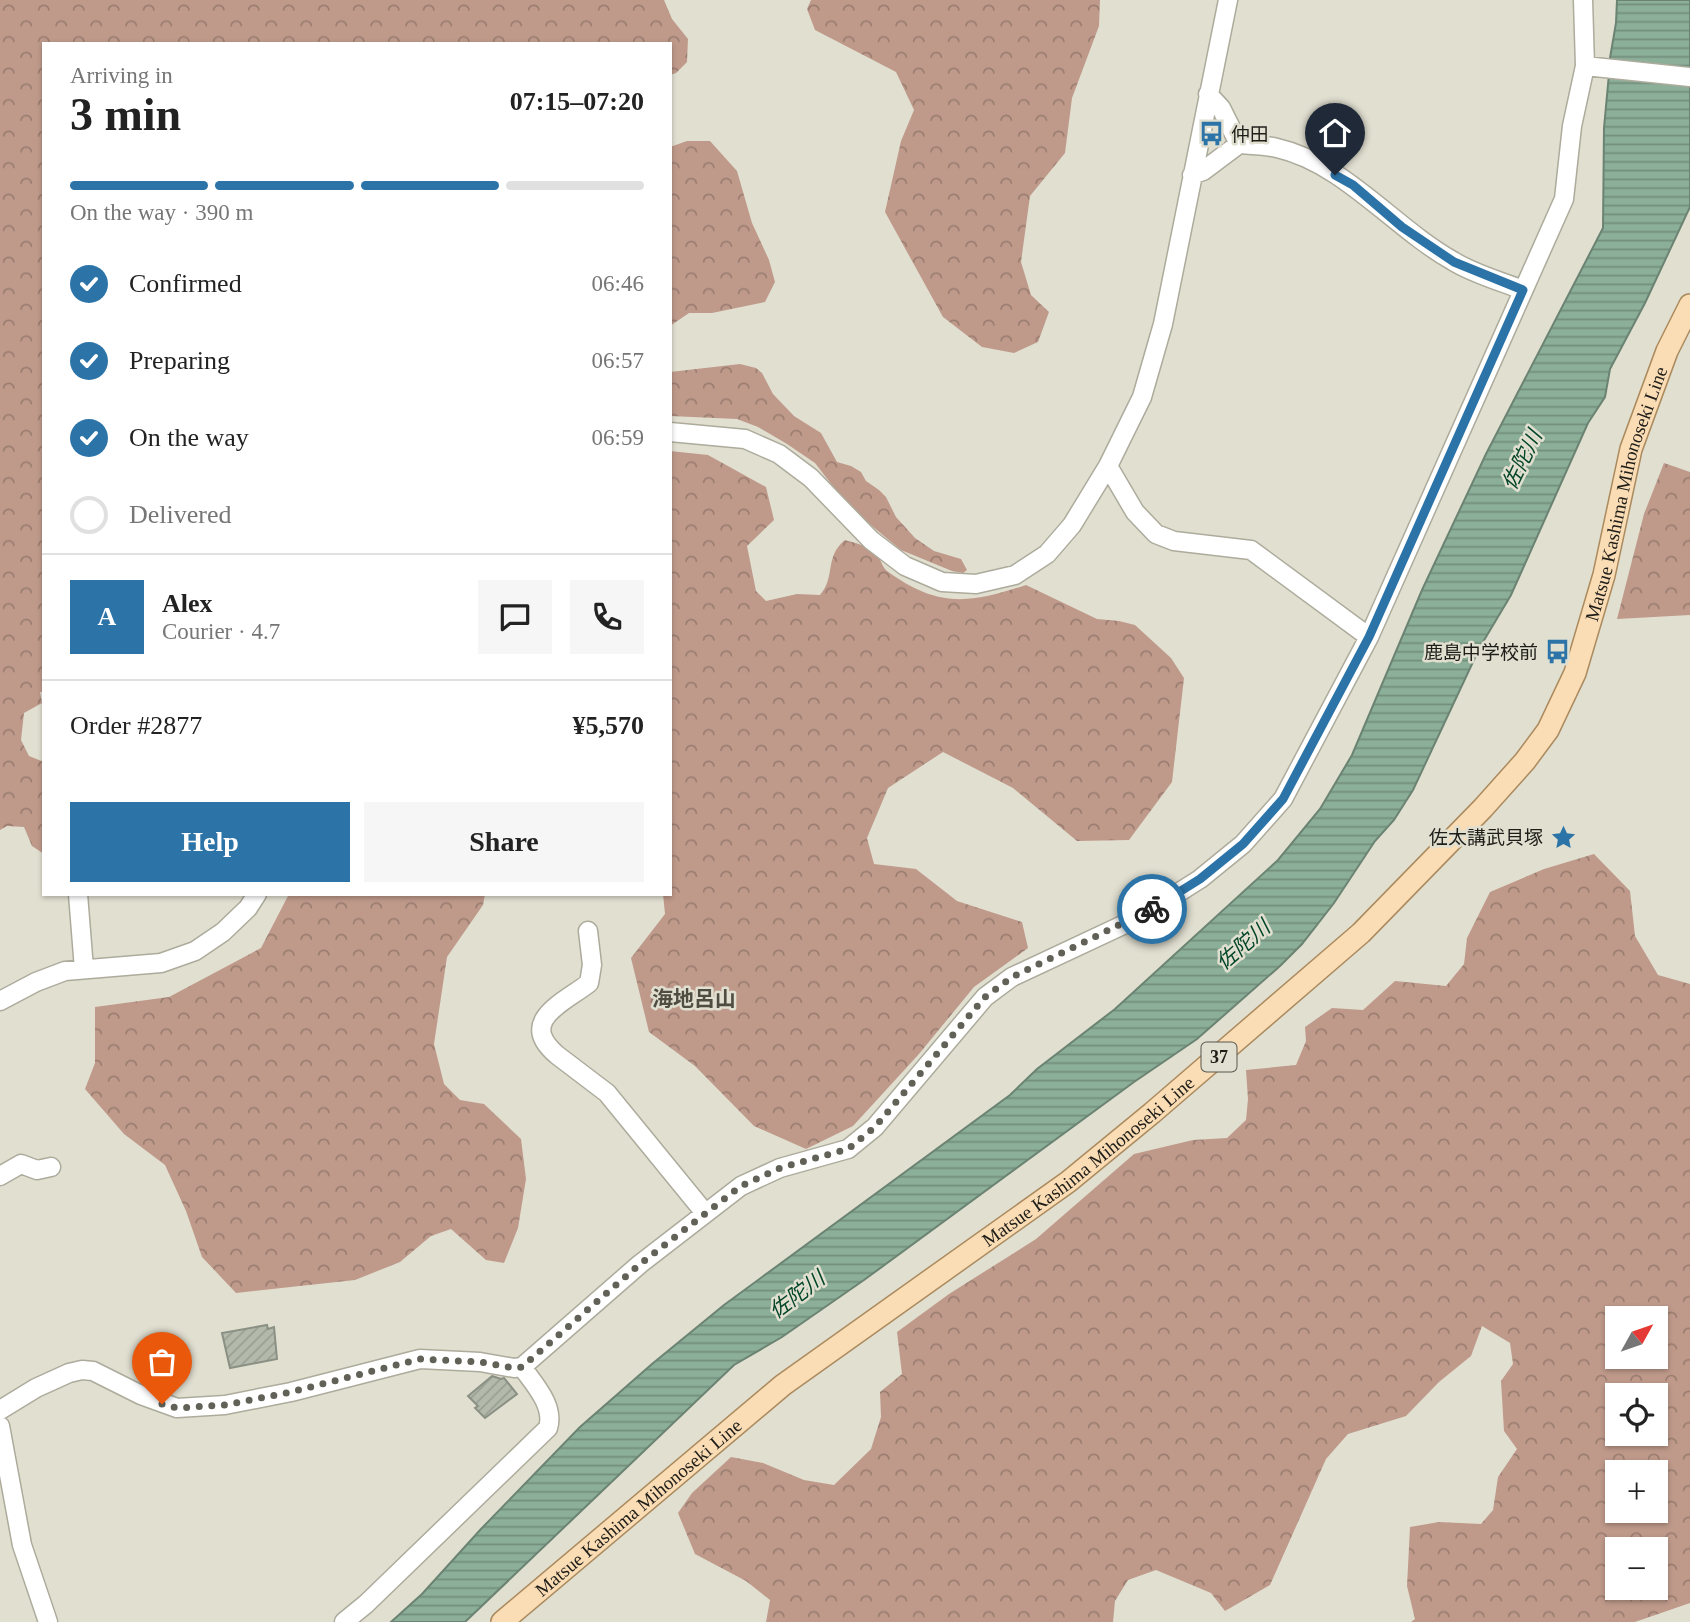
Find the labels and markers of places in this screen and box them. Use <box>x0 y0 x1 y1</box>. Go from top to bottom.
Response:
pin <box>1305 103 1365 175</box>
bus stop icon: 仲田 <box>1197 120 1225 148</box>
place label: 仲田 <box>1231 124 1269 145</box>
bus stop icon: 鹿島中学校前 <box>1544 638 1572 666</box>
place label: 鹿島中学校前 <box>1424 642 1538 663</box>
place icon: 佐太講武貝塚 <box>1549 823 1577 851</box>
place label: 佐太講武貝塚 <box>1429 827 1543 848</box>
pin <box>132 1332 192 1404</box>

